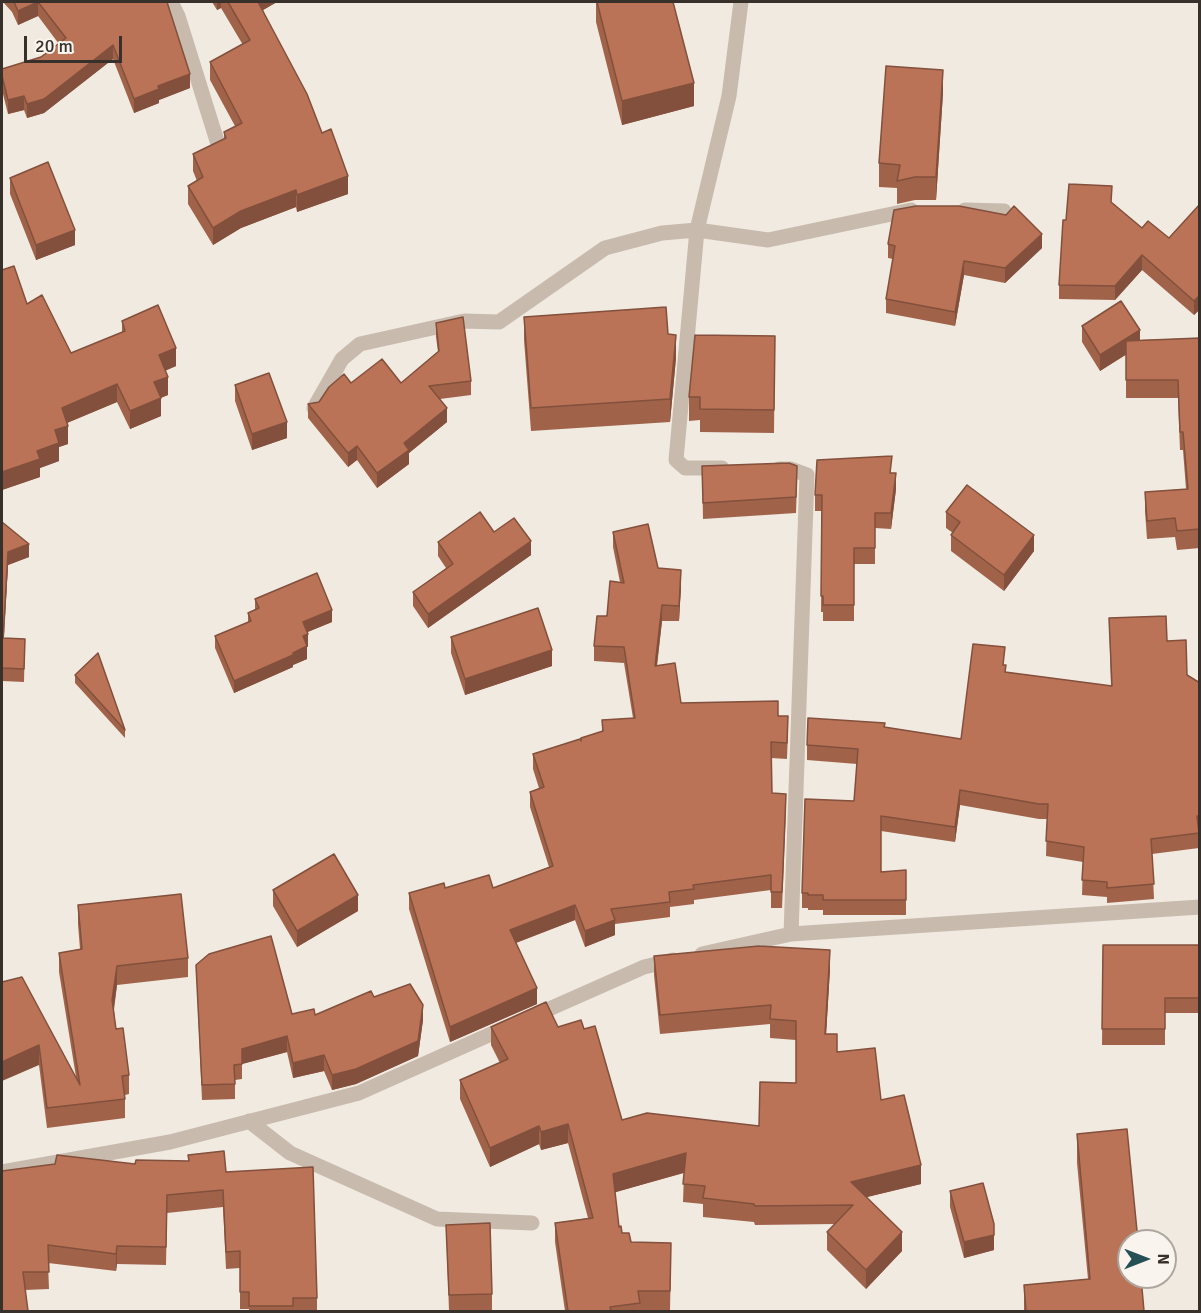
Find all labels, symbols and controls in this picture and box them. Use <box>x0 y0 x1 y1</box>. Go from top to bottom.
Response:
scale bar <box>27 24 124 62</box>
text: 20 m <box>35 35 73 57</box>
north arrow <box>1117 1229 1177 1289</box>
text: N <box>1153 1253 1173 1265</box>

